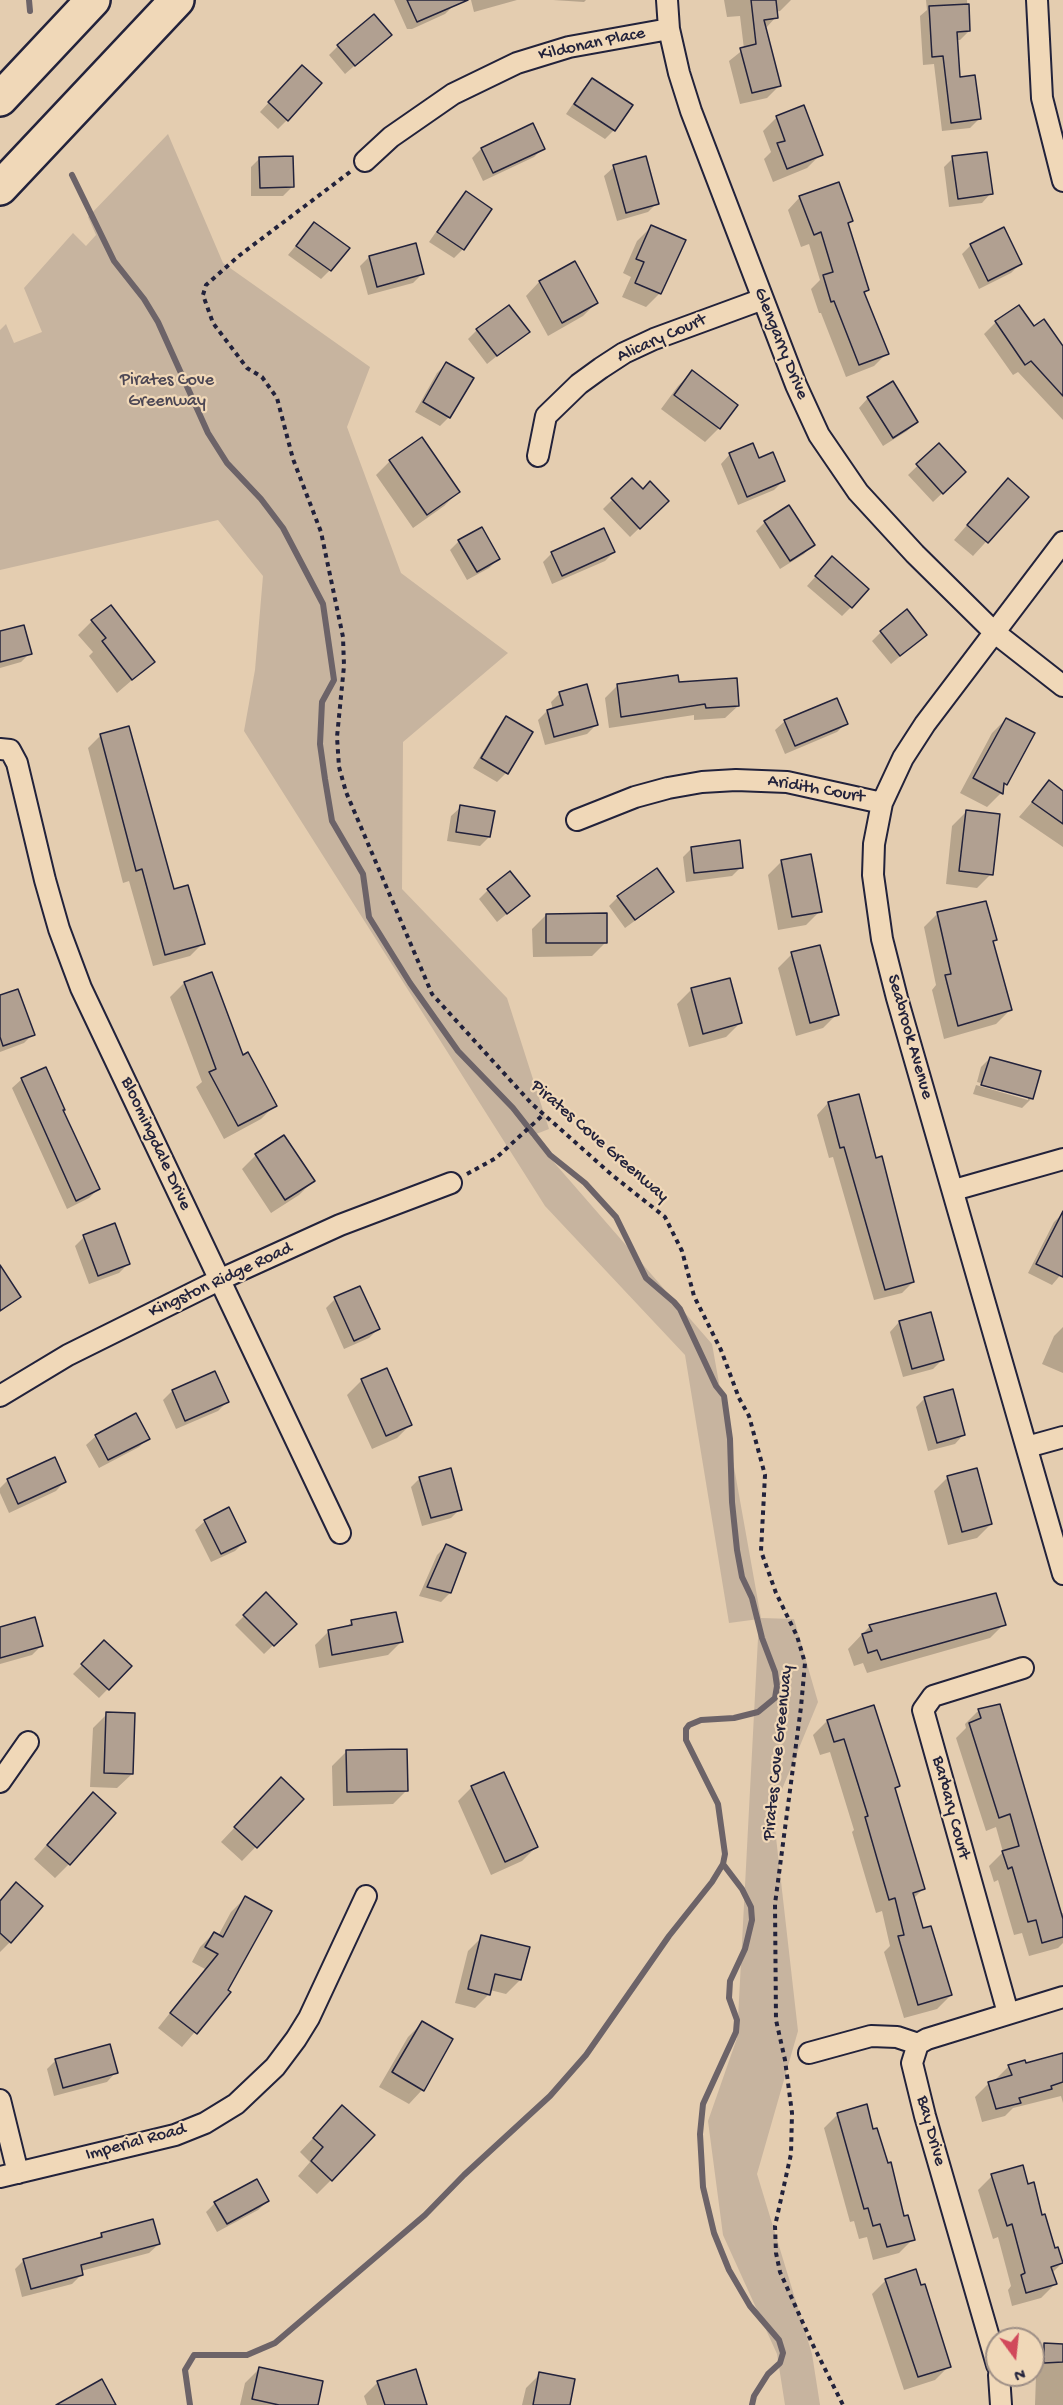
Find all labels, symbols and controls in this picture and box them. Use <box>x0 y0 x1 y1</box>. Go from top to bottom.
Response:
street label: Kildonan Place <box>537 23 647 67</box>
street label: Glengarry Drive <box>748 285 812 403</box>
street label: Alicary Court <box>614 310 710 368</box>
park label: Pirates Cove Greenway <box>120 370 214 412</box>
street label: Aridith Court <box>766 771 866 809</box>
street label: Seabrook Avenue <box>881 972 937 1102</box>
street label: Bloomingdale Drive <box>115 1074 195 1214</box>
street label: Pirates Cove Greenway <box>526 1076 672 1208</box>
street label: Kingston Ridge Road <box>146 1238 296 1324</box>
street label: Pirates Cove Greenway <box>759 1664 799 1842</box>
street label: Barbary Court <box>926 1754 974 1862</box>
street label: Bay Drive <box>910 2094 950 2168</box>
street label: Imperial Road <box>83 2119 189 2167</box>
north arrow <box>985 2327 1045 2387</box>
text: N <box>1012 2362 1027 2383</box>

